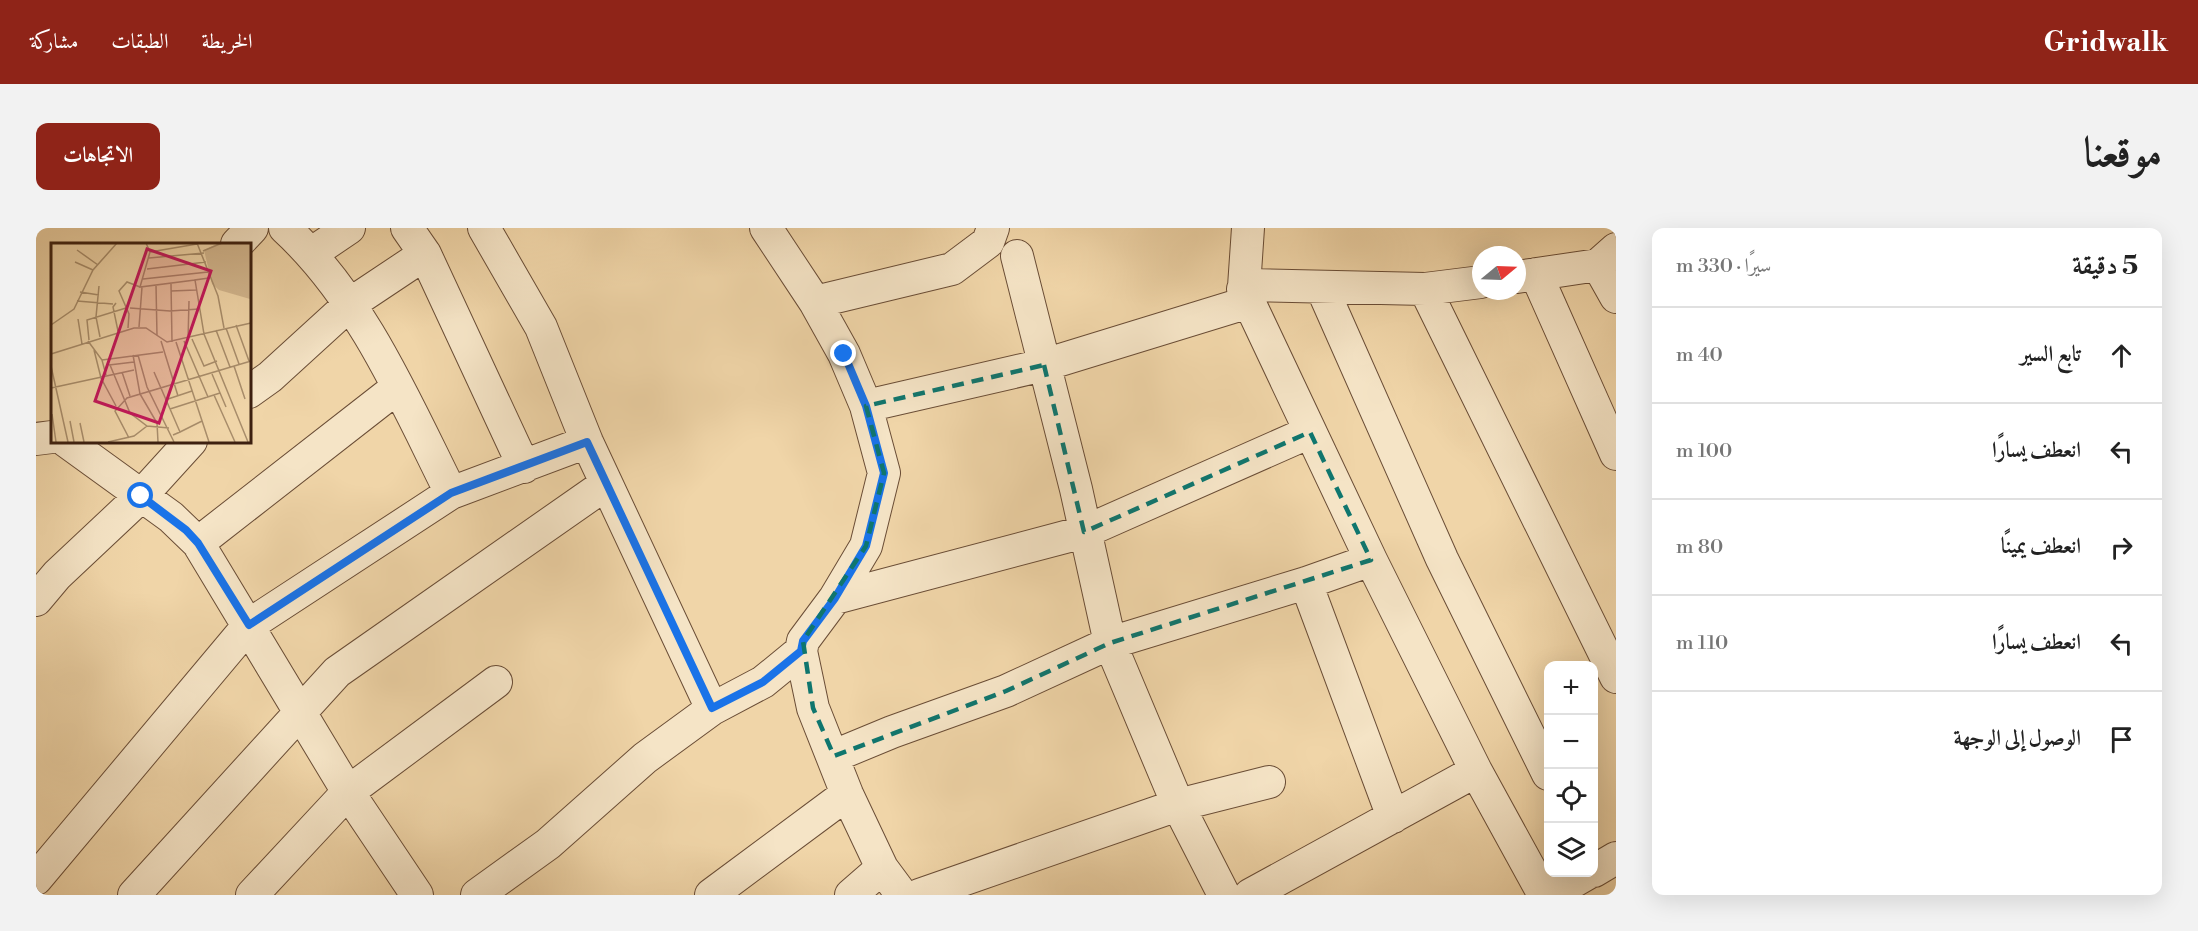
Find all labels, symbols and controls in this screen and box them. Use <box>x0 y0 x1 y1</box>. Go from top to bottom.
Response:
text: Gridwalk <box>2044 25 2168 60</box>
text: مشاركة <box>30 29 78 55</box>
text: الطبقات <box>111 29 168 55</box>
text: الخريطة <box>201 29 253 55</box>
button: الاتجاهات <box>36 123 160 190</box>
text: موقعنا <box>2084 127 2162 180</box>
inset map <box>51 243 250 442</box>
north arrow <box>1472 246 1526 300</box>
text: 5 دقيقة <box>2072 250 2138 282</box>
text: سيرًا · 330 m <box>1676 254 1771 279</box>
icon: ahead <box>2105 339 2138 372</box>
route end <box>830 340 856 366</box>
text: تابع السير <box>2020 341 2081 368</box>
text: 40 m <box>1676 343 1723 368</box>
icon: left <box>2105 435 2138 468</box>
text: انعطف يسارًا <box>1992 437 2081 464</box>
text: 100 m <box>1676 439 1732 464</box>
route start <box>127 482 153 508</box>
icon: right <box>2105 531 2138 564</box>
text: انعطف يمينًا <box>2001 533 2081 560</box>
text: 80 m <box>1676 535 1723 560</box>
icon: left <box>2105 627 2138 660</box>
text: انعطف يسارًا <box>1992 629 2081 656</box>
text: 110 m <box>1676 631 1728 656</box>
map controls <box>1544 661 1598 877</box>
button: + <box>1544 661 1598 715</box>
button: − <box>1544 715 1598 769</box>
icon: arrive <box>2105 723 2138 756</box>
text: الوصول إلى الوجهة <box>1953 725 2081 752</box>
button: locate <box>1544 769 1598 823</box>
button: layers <box>1544 823 1598 877</box>

